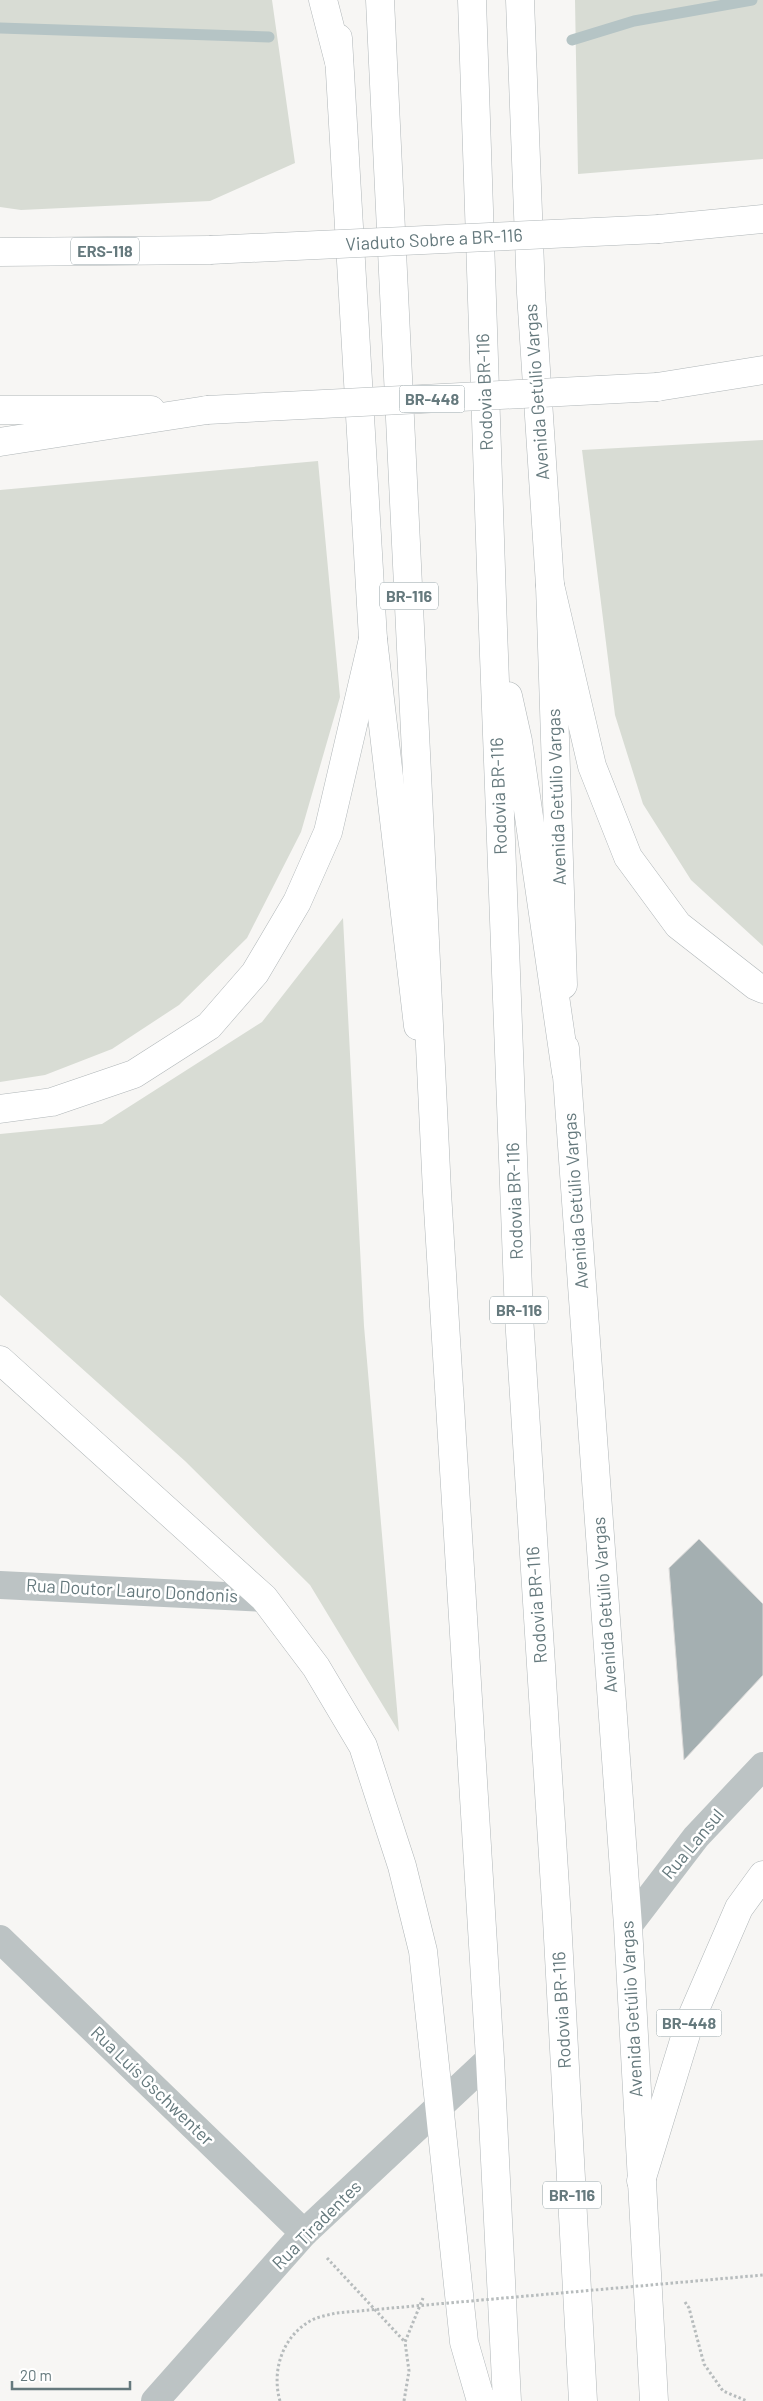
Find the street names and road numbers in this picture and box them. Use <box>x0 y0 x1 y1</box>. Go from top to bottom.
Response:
street label: Viaduto Sobre a BR-116 <box>345 223 523 255</box>
road number: ERS-118 <box>71 238 139 264</box>
street label: Avenida Getúlio Vargas <box>519 303 553 481</box>
street label: Rodovia BR-116 <box>471 333 497 451</box>
road number: BR-448 <box>400 386 464 412</box>
road number: BR-116 <box>380 582 438 610</box>
street label: Avenida Getúlio Vargas <box>542 708 570 886</box>
street label: Rodovia BR-116 <box>485 737 511 855</box>
street label: Avenida Getúlio Vargas <box>558 1112 592 1290</box>
street label: Rodovia BR-116 <box>501 1142 527 1260</box>
road number: BR-116 <box>490 1296 548 1324</box>
street label: Avenida Getúlio Vargas <box>587 1516 621 1694</box>
street label: Rodovia BR-116 <box>521 1546 551 1664</box>
street label: Rua Doutor Lauro Dondonis <box>25 1573 239 1607</box>
street label: Rua Lansul <box>656 1804 728 1883</box>
street label: Avenida Getúlio Vargas <box>615 1920 647 2098</box>
street label: Rodovia BR-116 <box>547 1951 575 2069</box>
road number: BR-448 <box>656 2010 722 2036</box>
street label: Rua Luís Gschwenter <box>87 2021 219 2150</box>
street label: Rua Tiradentes <box>267 2175 366 2274</box>
road number: BR-116 <box>543 2182 601 2208</box>

